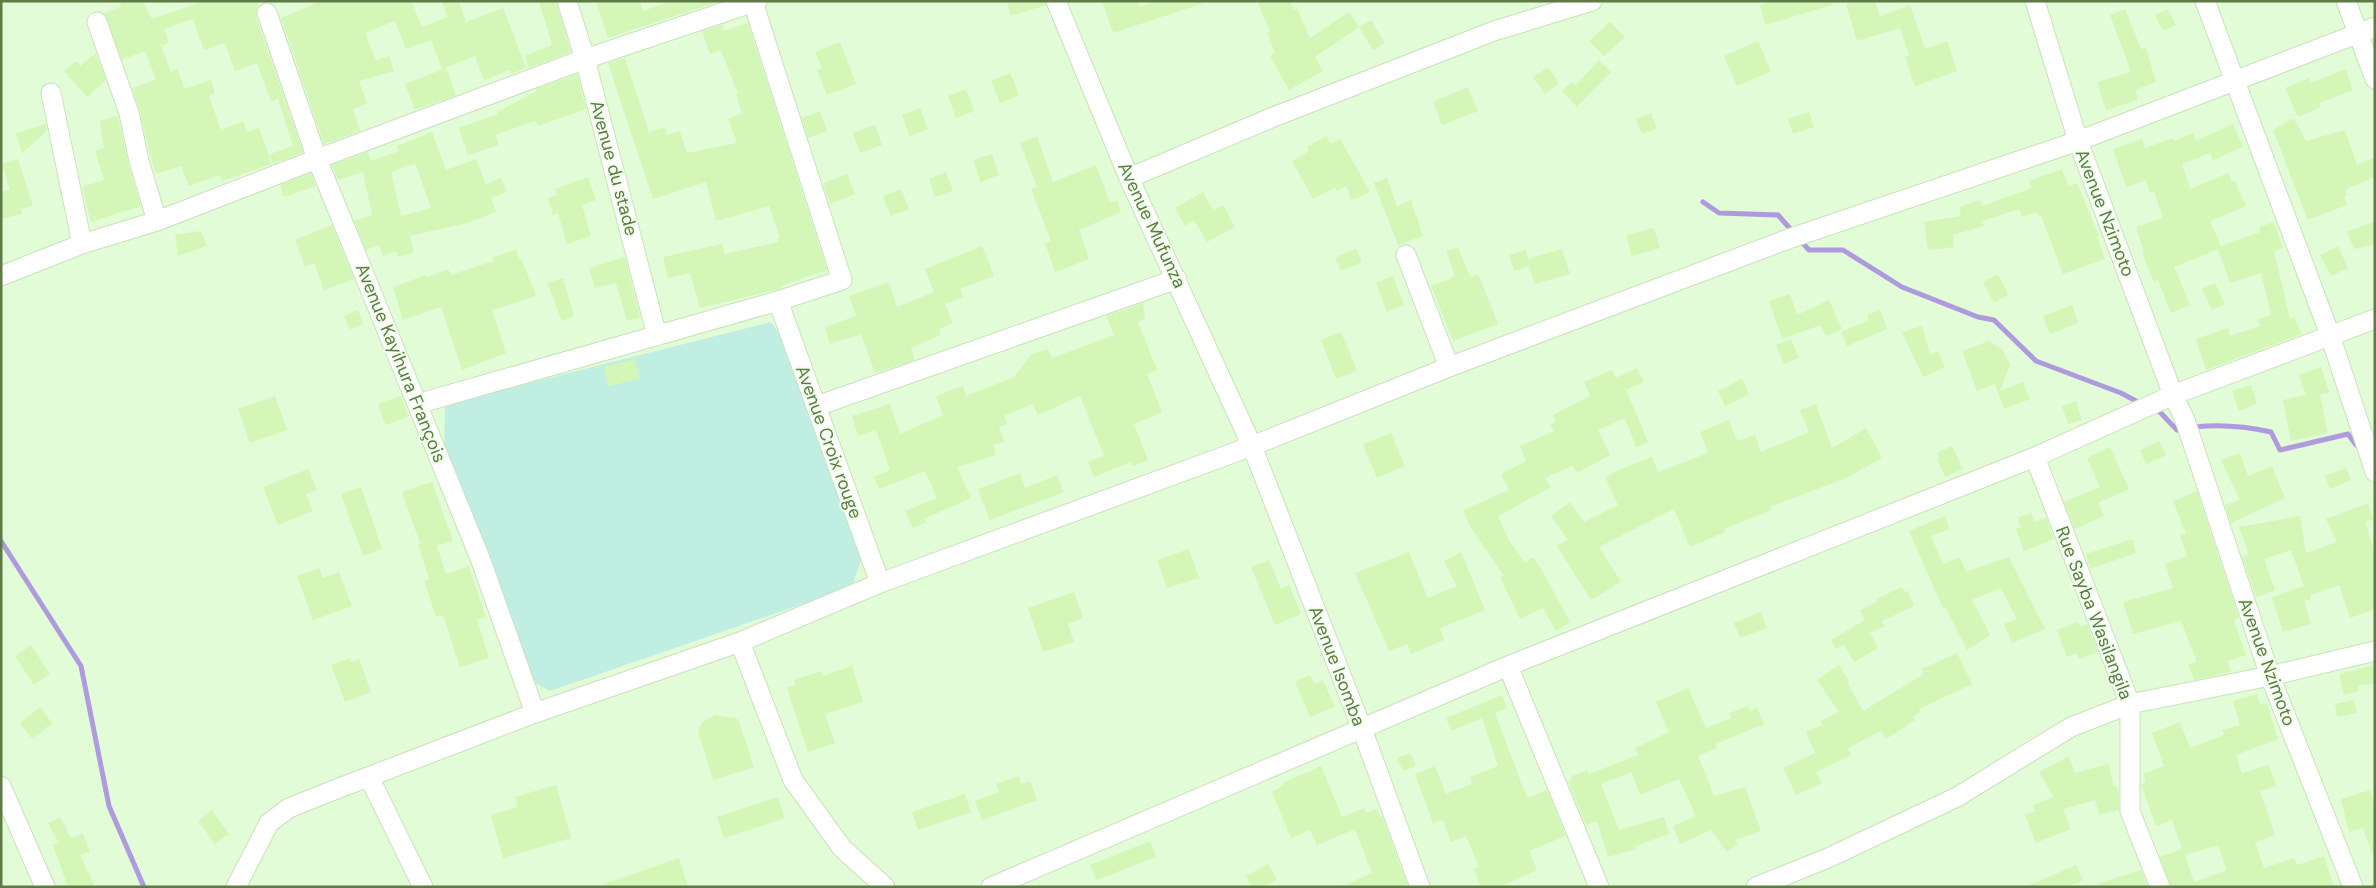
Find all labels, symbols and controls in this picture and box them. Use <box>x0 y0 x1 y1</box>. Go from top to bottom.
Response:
street label: Avenue du stade <box>584 98 644 238</box>
street label: Avenue Nzimoto <box>2070 146 2140 280</box>
street label: Avenue Mufunza <box>1112 158 1192 292</box>
street label: Avenue Kayihura François <box>350 260 452 466</box>
street label: Avenue Croix rouge <box>790 362 868 522</box>
street label: Rue Sayba Wasilangila <box>2050 523 2138 703</box>
street label: Avenue Nzimoto <box>2233 595 2301 729</box>
street label: Avenue Isomba <box>1303 602 1371 730</box>

